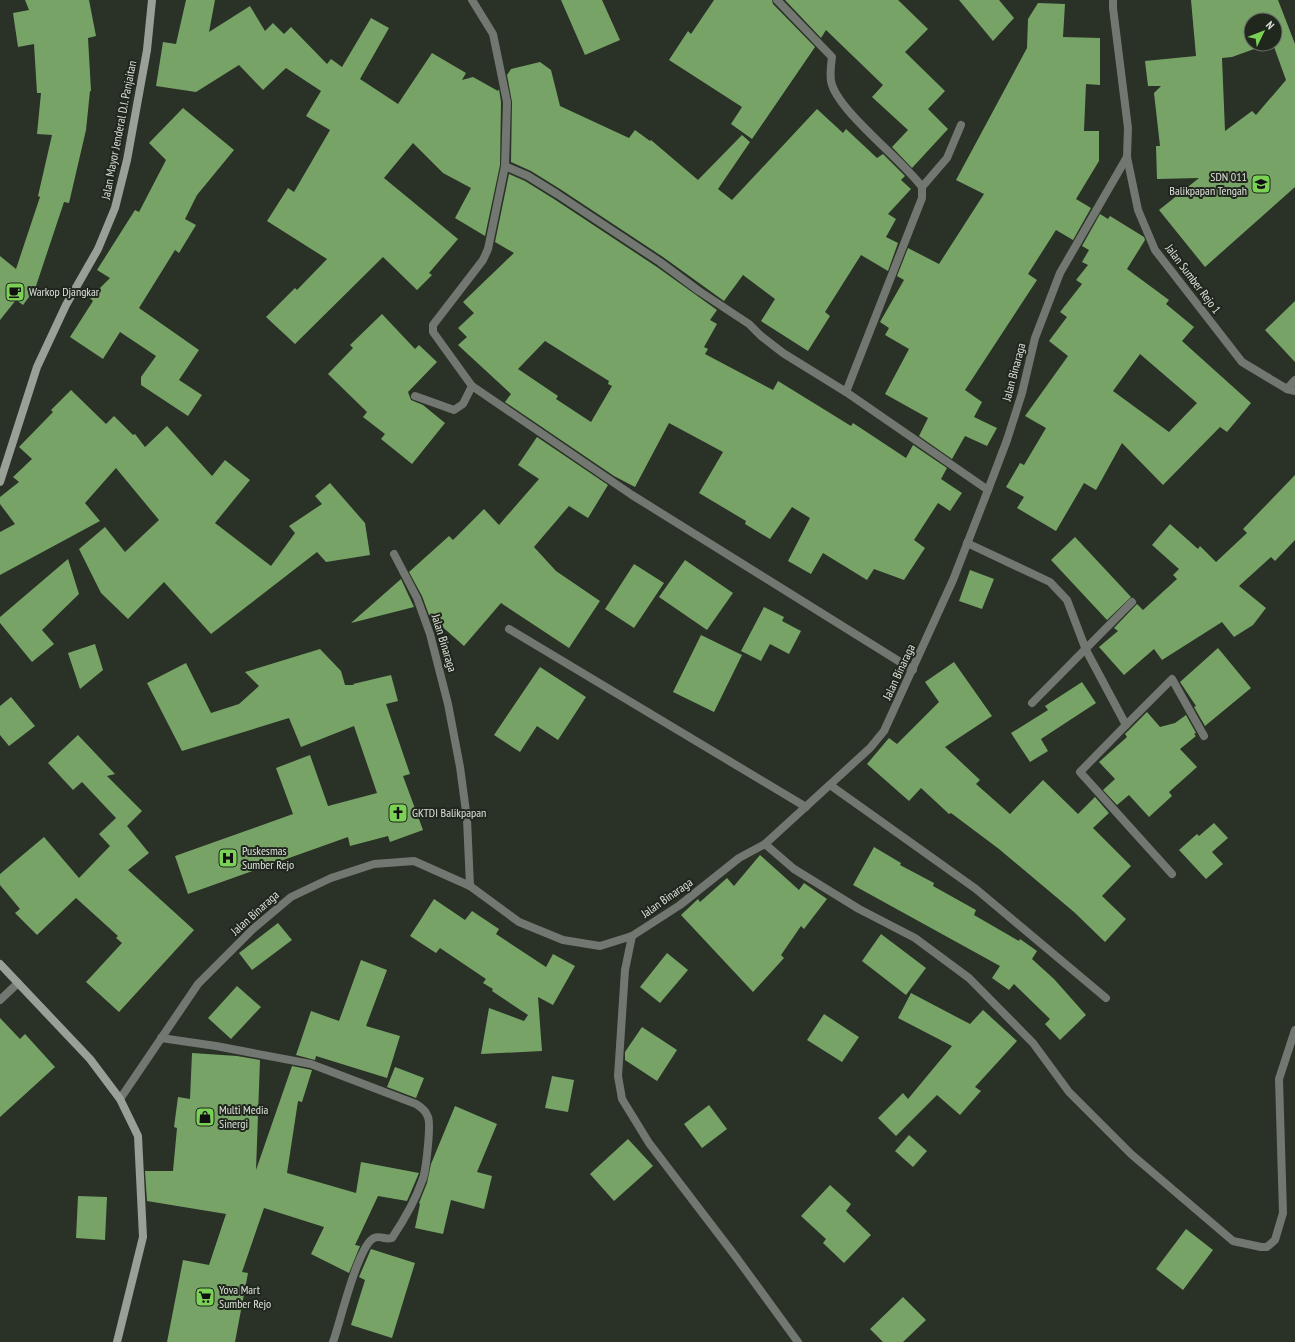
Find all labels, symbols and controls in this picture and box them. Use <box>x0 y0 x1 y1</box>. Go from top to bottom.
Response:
north arrow <box>1243 12 1283 52</box>
text: N <box>1263 18 1277 32</box>
street label: Jalan Mayor Jenderal D.I. Panjaitan <box>97 59 139 202</box>
place label: SDN 011 Balikpapan Tengah <box>1169 169 1247 198</box>
school or university icon: SDN 011 Balikpapan Tengah <box>1250 173 1272 195</box>
street label: Jalan Sumber Rejo 1 <box>1162 240 1224 316</box>
cafe icon: Warkop Djangkar <box>4 281 26 303</box>
place label: Warkop Djangkar <box>29 284 100 299</box>
street label: Jalan Binaraga <box>998 341 1029 404</box>
street label: Jalan Binaraga <box>428 611 460 674</box>
street label: Jalan Binaraga <box>879 641 918 703</box>
church icon: GKTDI Balikpapan <box>387 802 409 824</box>
place label: GKTDI Balikpapan <box>412 805 486 820</box>
place label: Puskesmas Sumber Rejo <box>242 843 294 872</box>
hospital icon: Puskesmas Sumber Rejo <box>217 847 239 869</box>
street label: Jalan Binaraga <box>637 874 696 921</box>
street label: Jalan Binaraga <box>227 887 282 939</box>
place label: Multi Media Sinergi <box>219 1102 268 1131</box>
shop icon: Multi Media Sinergi <box>194 1106 216 1128</box>
place label: Yova Mart Sumber Rejo <box>219 1282 271 1311</box>
supermarket icon: Yova Mart Sumber Rejo <box>194 1286 216 1308</box>

